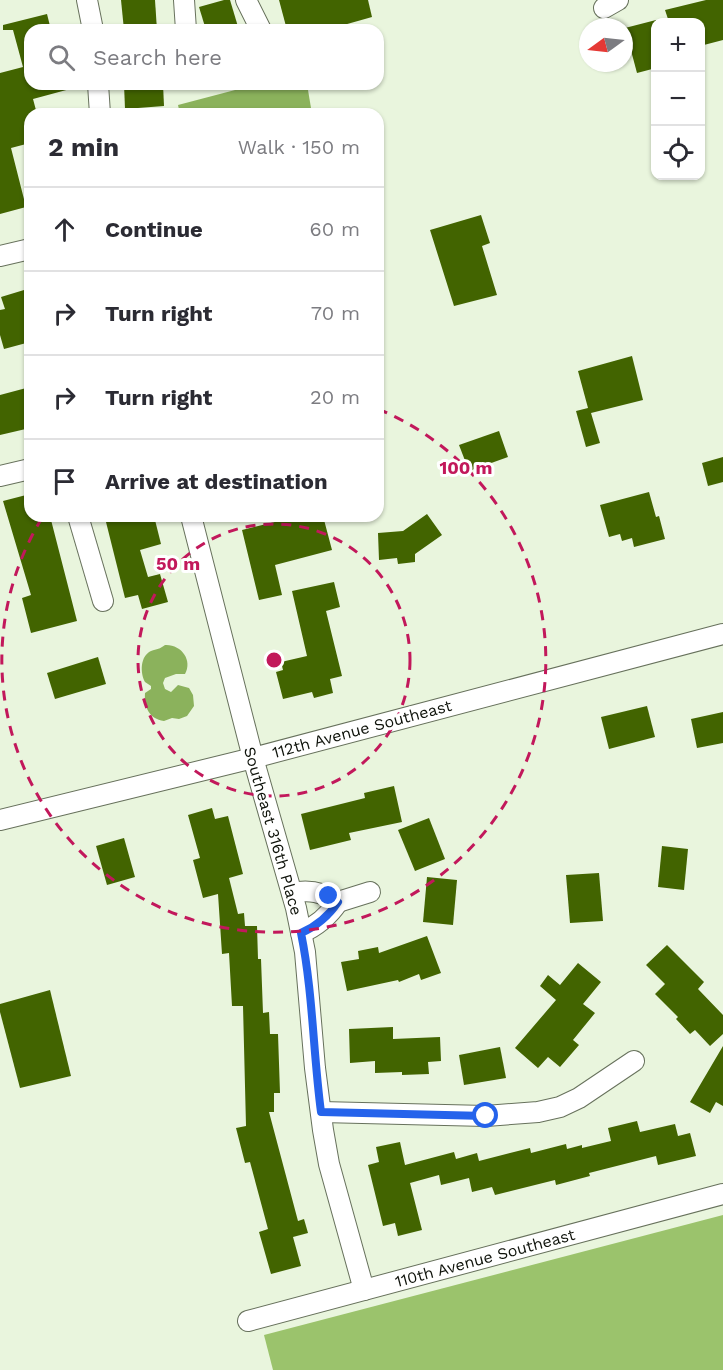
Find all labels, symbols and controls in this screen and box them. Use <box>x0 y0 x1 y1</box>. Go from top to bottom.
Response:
north arrow <box>579 18 633 72</box>
map controls <box>651 18 705 180</box>
button: + <box>651 18 705 72</box>
search box <box>24 24 384 90</box>
icon: search <box>45 41 78 74</box>
text: Search here <box>93 45 222 70</box>
button: − <box>651 72 705 126</box>
button: locate <box>651 126 705 180</box>
text: 2 min <box>48 132 119 162</box>
text: Walk · 150 m <box>238 135 360 159</box>
icon: ahead <box>48 213 81 246</box>
text: Continue <box>105 217 203 242</box>
text: 60 m <box>310 217 360 241</box>
icon: right <box>48 297 81 330</box>
text: Turn right <box>105 301 212 326</box>
text: 70 m <box>311 301 360 325</box>
icon: right <box>48 381 81 414</box>
text: Turn right <box>105 385 212 410</box>
text: 20 m <box>310 385 360 409</box>
text: 100 m <box>439 457 493 478</box>
icon: arrive <box>48 465 81 498</box>
text: Arrive at destination <box>105 469 328 494</box>
text: 50 m <box>156 553 200 574</box>
centre of rings <box>264 650 284 670</box>
street label: 112th Avenue Southeast <box>270 696 454 762</box>
street label: Southeast 316th Place <box>240 745 306 917</box>
route end <box>315 882 341 908</box>
route start <box>472 1102 498 1128</box>
street label: 110th Avenue Southeast <box>393 1225 577 1291</box>

